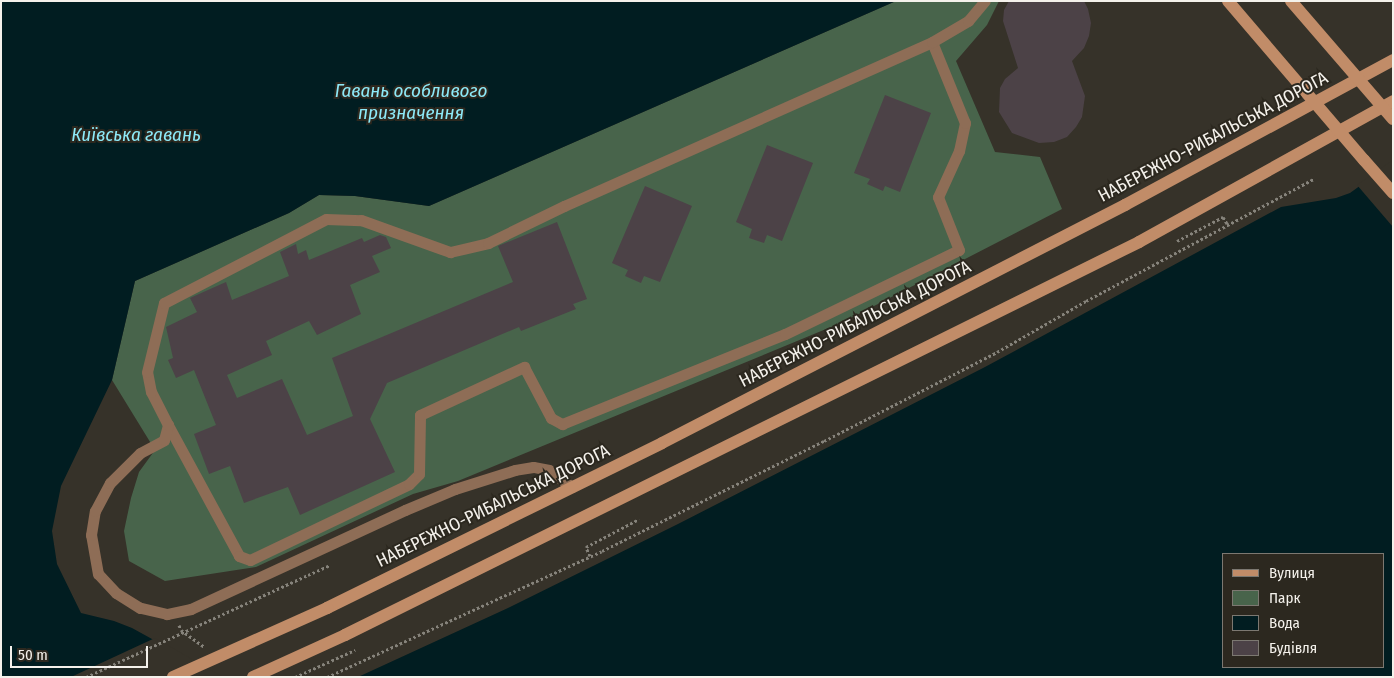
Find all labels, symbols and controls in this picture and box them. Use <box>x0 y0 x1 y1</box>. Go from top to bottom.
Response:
street label: НАБЕРЕЖНО-РИБАЛЬСЬКА ДОРОГА <box>1094 67 1332 207</box>
water label: Гавань особливого призначення <box>335 80 487 124</box>
water label: Київська гавань <box>71 124 201 146</box>
street label: НАБЕРЕЖНО-РИБАЛЬСЬКА ДОРОГА <box>736 256 974 392</box>
street label: НАБЕРЕЖНО-РИБАЛЬСЬКА ДОРОГА <box>373 440 613 572</box>
legend <box>1222 553 1384 668</box>
text: Вулиця <box>1269 564 1315 582</box>
text: Парк <box>1269 589 1300 607</box>
text: Вода <box>1269 614 1300 632</box>
scale bar <box>12 636 150 668</box>
text: Будівля <box>1269 639 1317 657</box>
text: 50 m <box>18 646 48 664</box>

